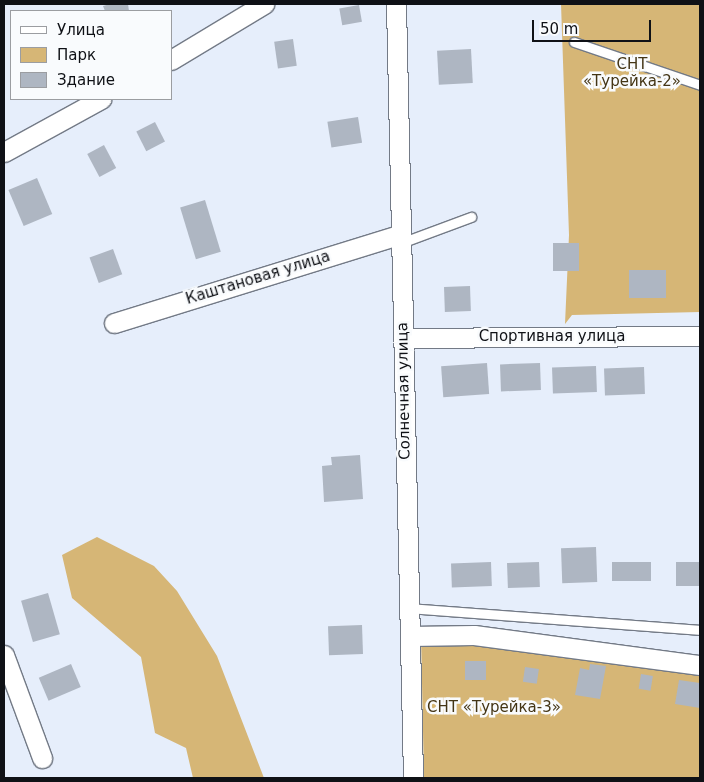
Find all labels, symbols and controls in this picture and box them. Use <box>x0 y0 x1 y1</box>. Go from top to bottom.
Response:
legend <box>10 10 172 100</box>
scale bar <box>534 10 653 42</box>
text: 50 m <box>540 20 578 38</box>
text: Улица <box>57 21 105 39</box>
text: Парк <box>57 46 96 64</box>
park label: СНТ «Турейка-2» <box>583 55 681 90</box>
text: Здание <box>57 71 115 89</box>
street label: Каштановая улица <box>184 247 332 309</box>
street label: Солнечная улица <box>394 322 414 460</box>
street label: Спортивная улица <box>479 328 625 346</box>
park label: СНТ «Турейка-3» <box>427 699 561 717</box>

